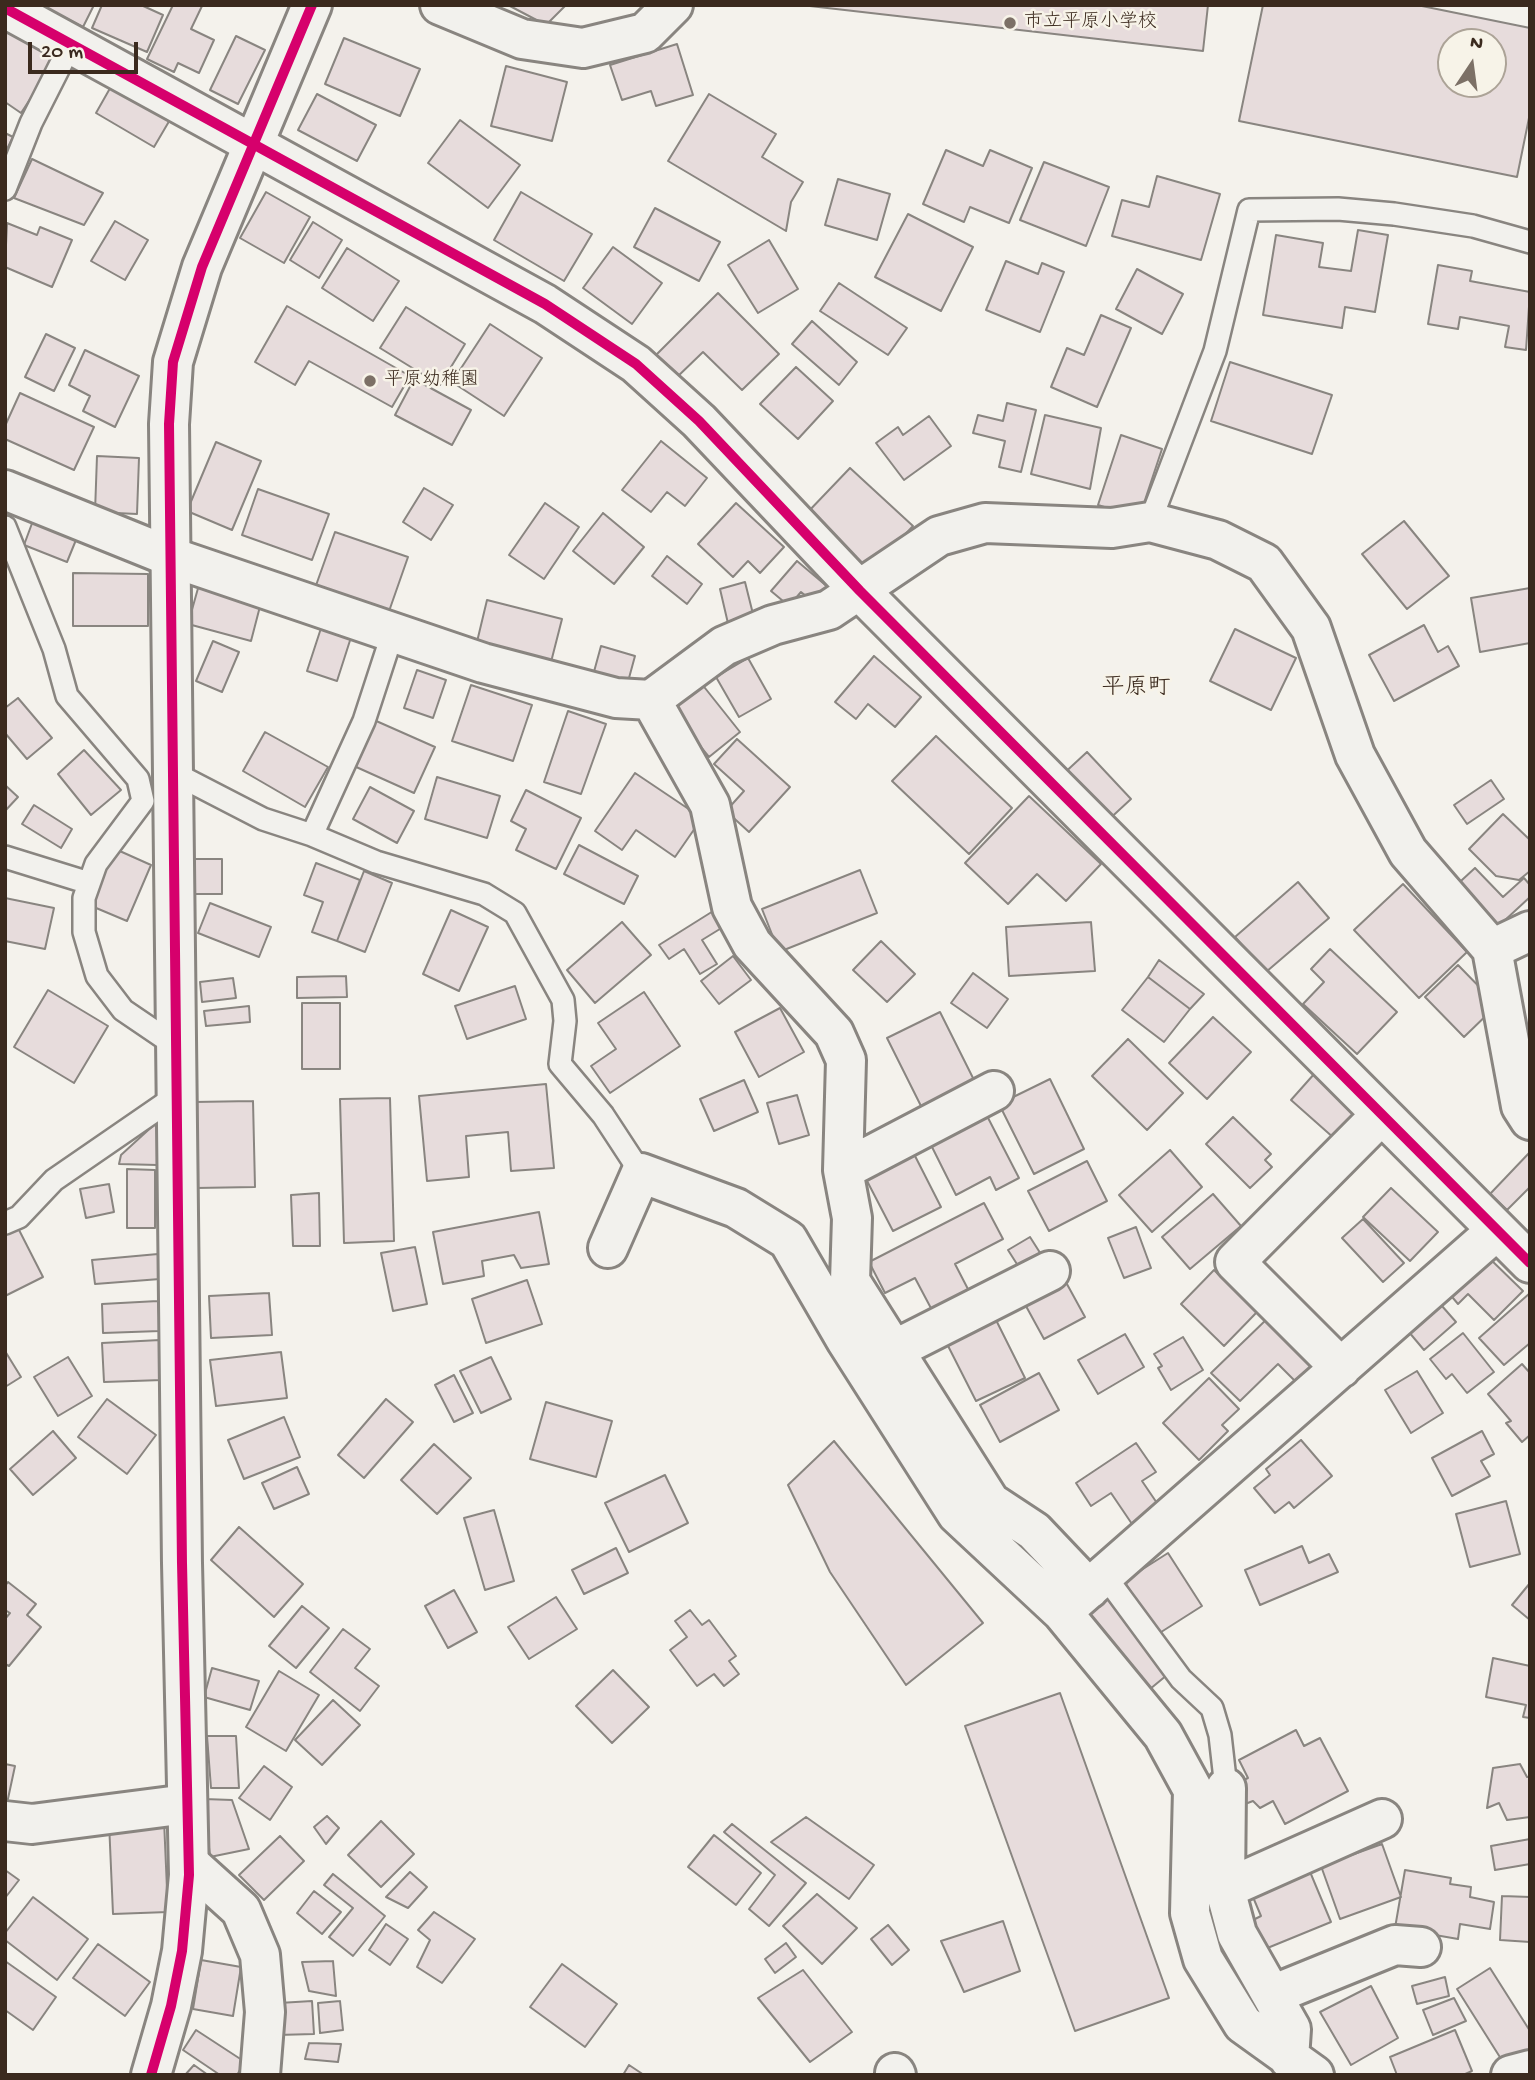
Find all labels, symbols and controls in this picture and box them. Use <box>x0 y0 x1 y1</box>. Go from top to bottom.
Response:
place label: 市立平原小学校 <box>1024 12 1157 34</box>
marker: 市立平原小学校 <box>1002 15 1018 31</box>
scale bar <box>32 28 142 72</box>
north arrow <box>1437 28 1507 98</box>
text: N <box>1468 31 1485 57</box>
text: 20 m <box>41 41 83 66</box>
place label: 平原幼稚園 <box>384 370 479 392</box>
marker: 平原幼稚園 <box>362 373 378 389</box>
district label: 平原町 <box>1102 675 1170 703</box>

